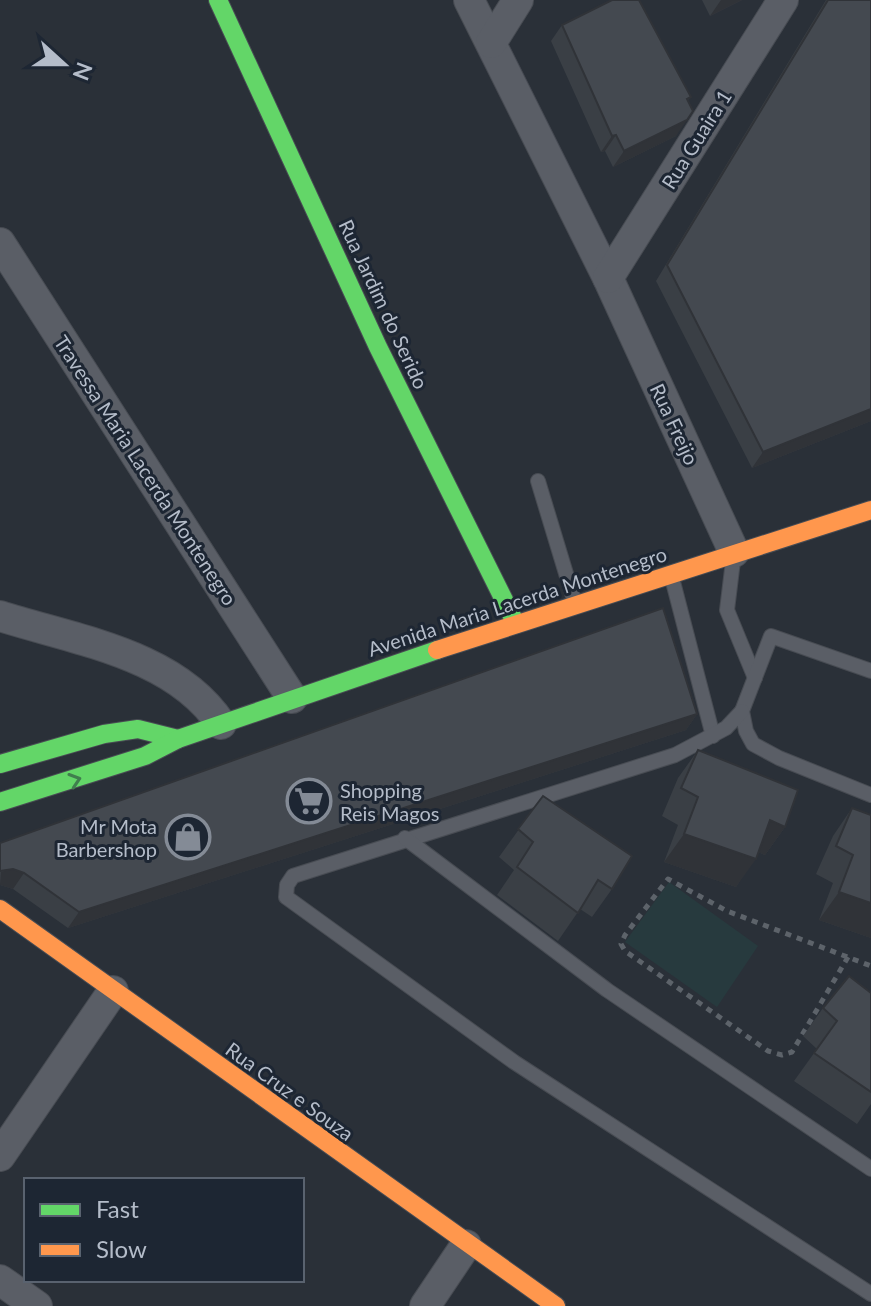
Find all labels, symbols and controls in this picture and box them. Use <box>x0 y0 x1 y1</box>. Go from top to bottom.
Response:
north arrow <box>24 24 104 104</box>
text: N <box>67 59 99 84</box>
street label: Rua Guaira 1 <box>656 85 736 193</box>
street label: Rua Jardim do Serido <box>334 216 434 392</box>
street label: Travessa Maria Lacerda Montenegro <box>50 331 242 609</box>
street label: Rua Freijo <box>646 379 704 469</box>
street label: Avenida Maria Lacerda Montenegro <box>365 541 669 661</box>
one-way arrow <box>67 773 81 789</box>
supermarket icon: Shopping Reis Magos <box>285 777 333 825</box>
place label: Shopping Reis Magos <box>340 778 439 825</box>
shop icon: Mr Mota Barbershop <box>164 813 212 861</box>
place label: Mr Mota Barbershop <box>56 814 157 861</box>
street label: Rua Cruz e Souza <box>221 1037 359 1145</box>
legend <box>24 1178 304 1282</box>
text: Fast <box>96 1194 139 1223</box>
text: Slow <box>96 1234 147 1263</box>

